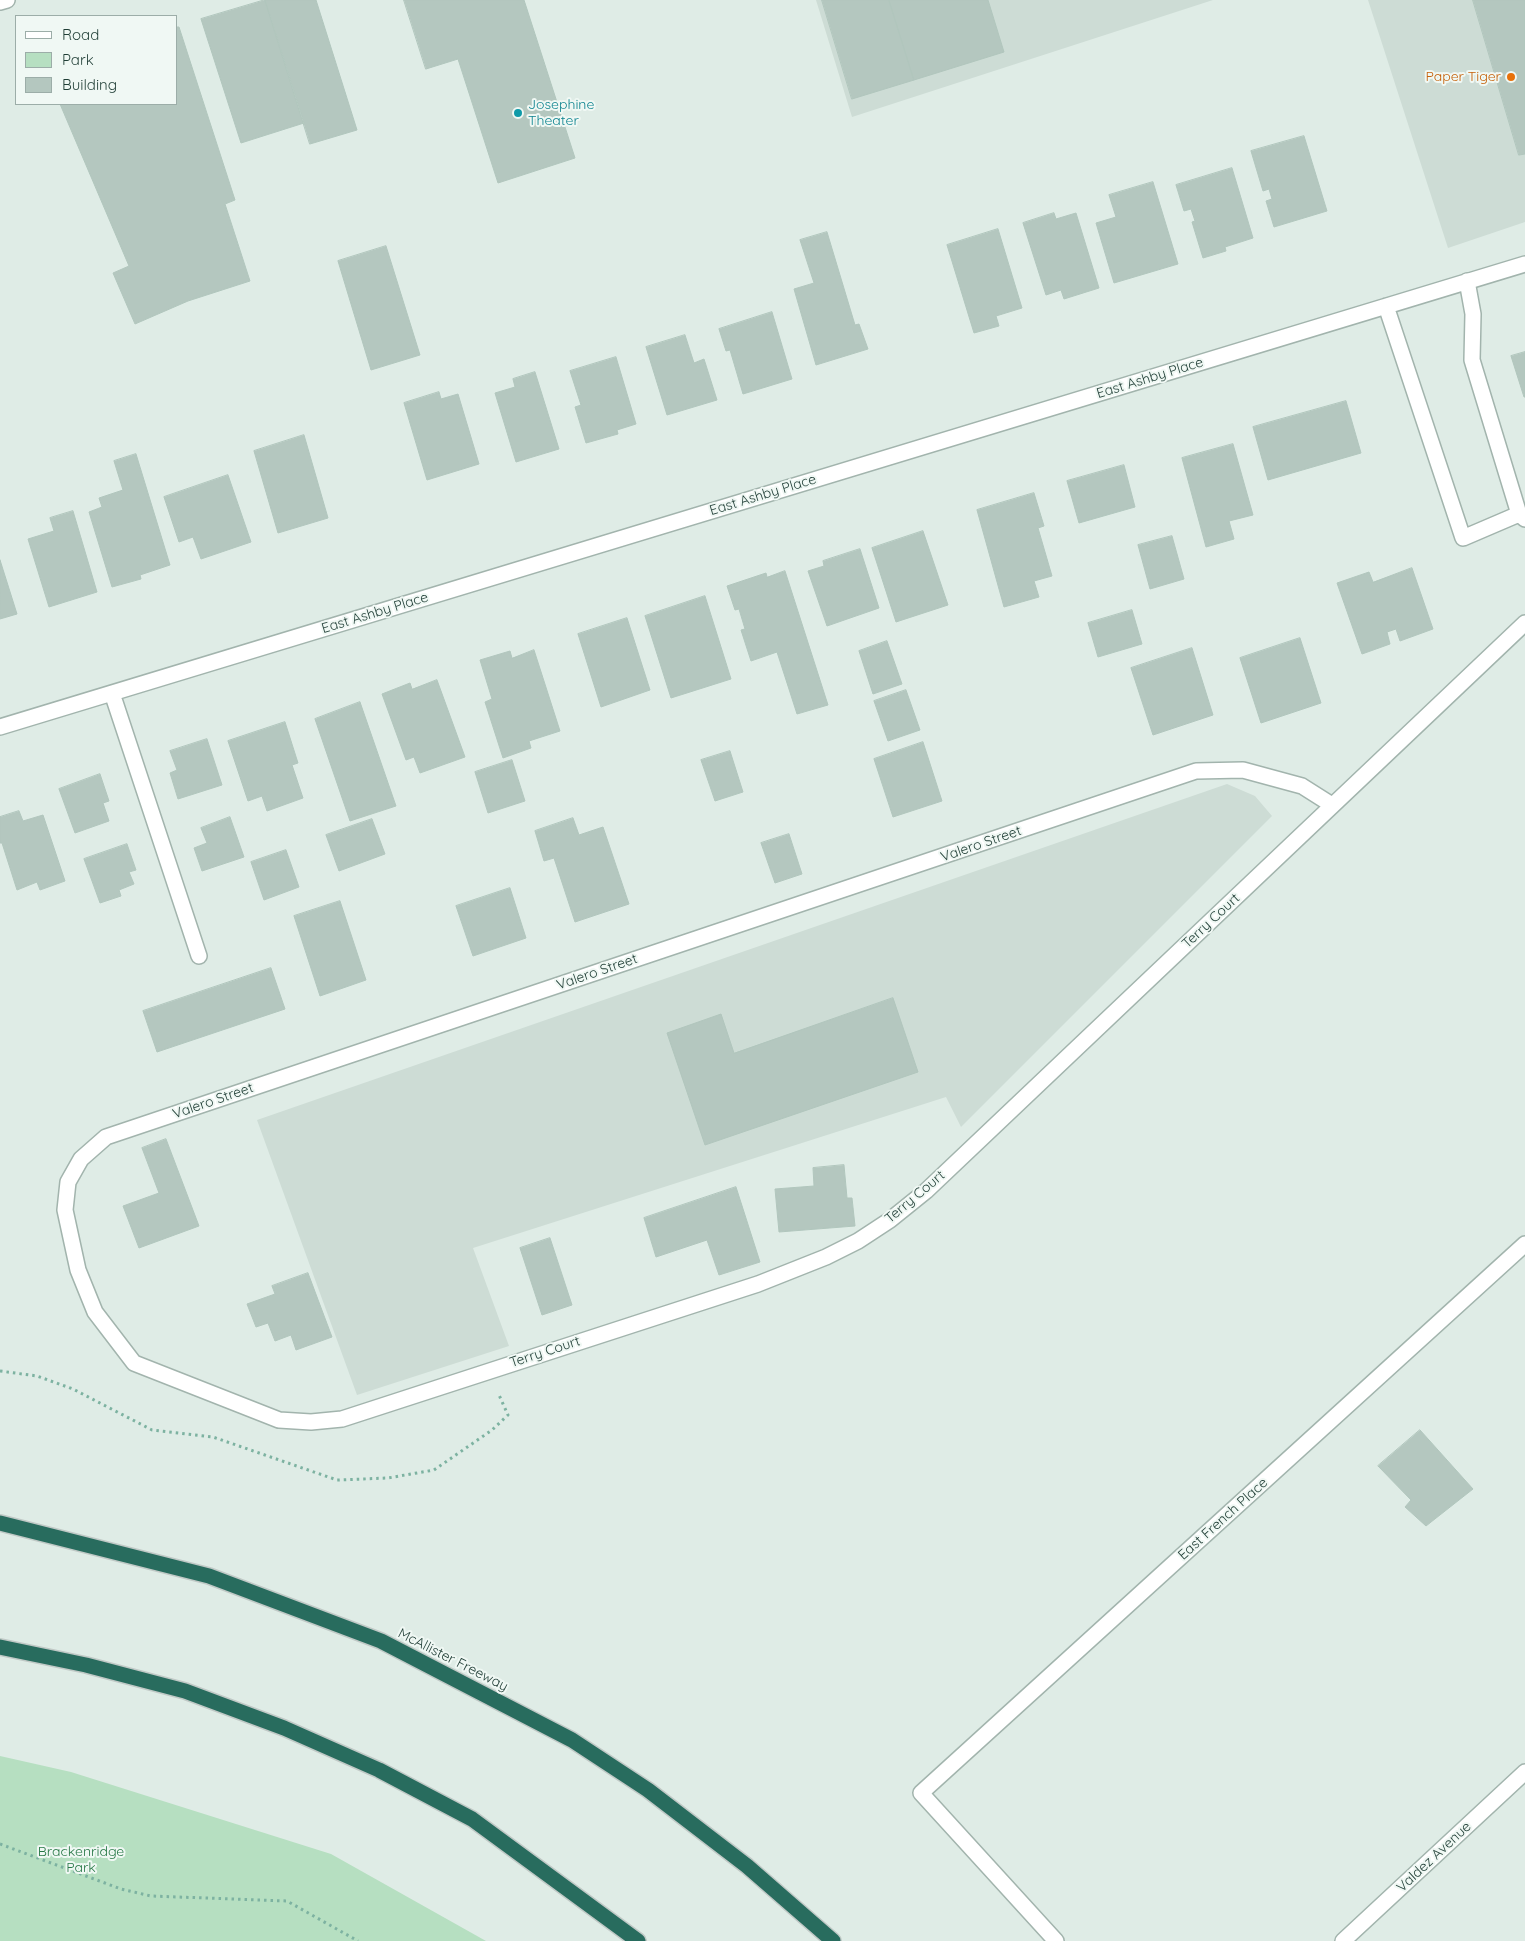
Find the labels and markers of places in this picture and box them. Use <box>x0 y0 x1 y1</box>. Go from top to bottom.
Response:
place label: Paper Tiger <box>1425 69 1501 85</box>
marker: Paper Tiger <box>1505 71 1517 83</box>
place label: Josephine Theater <box>528 97 594 130</box>
marker: Josephine Theater <box>512 107 524 119</box>

